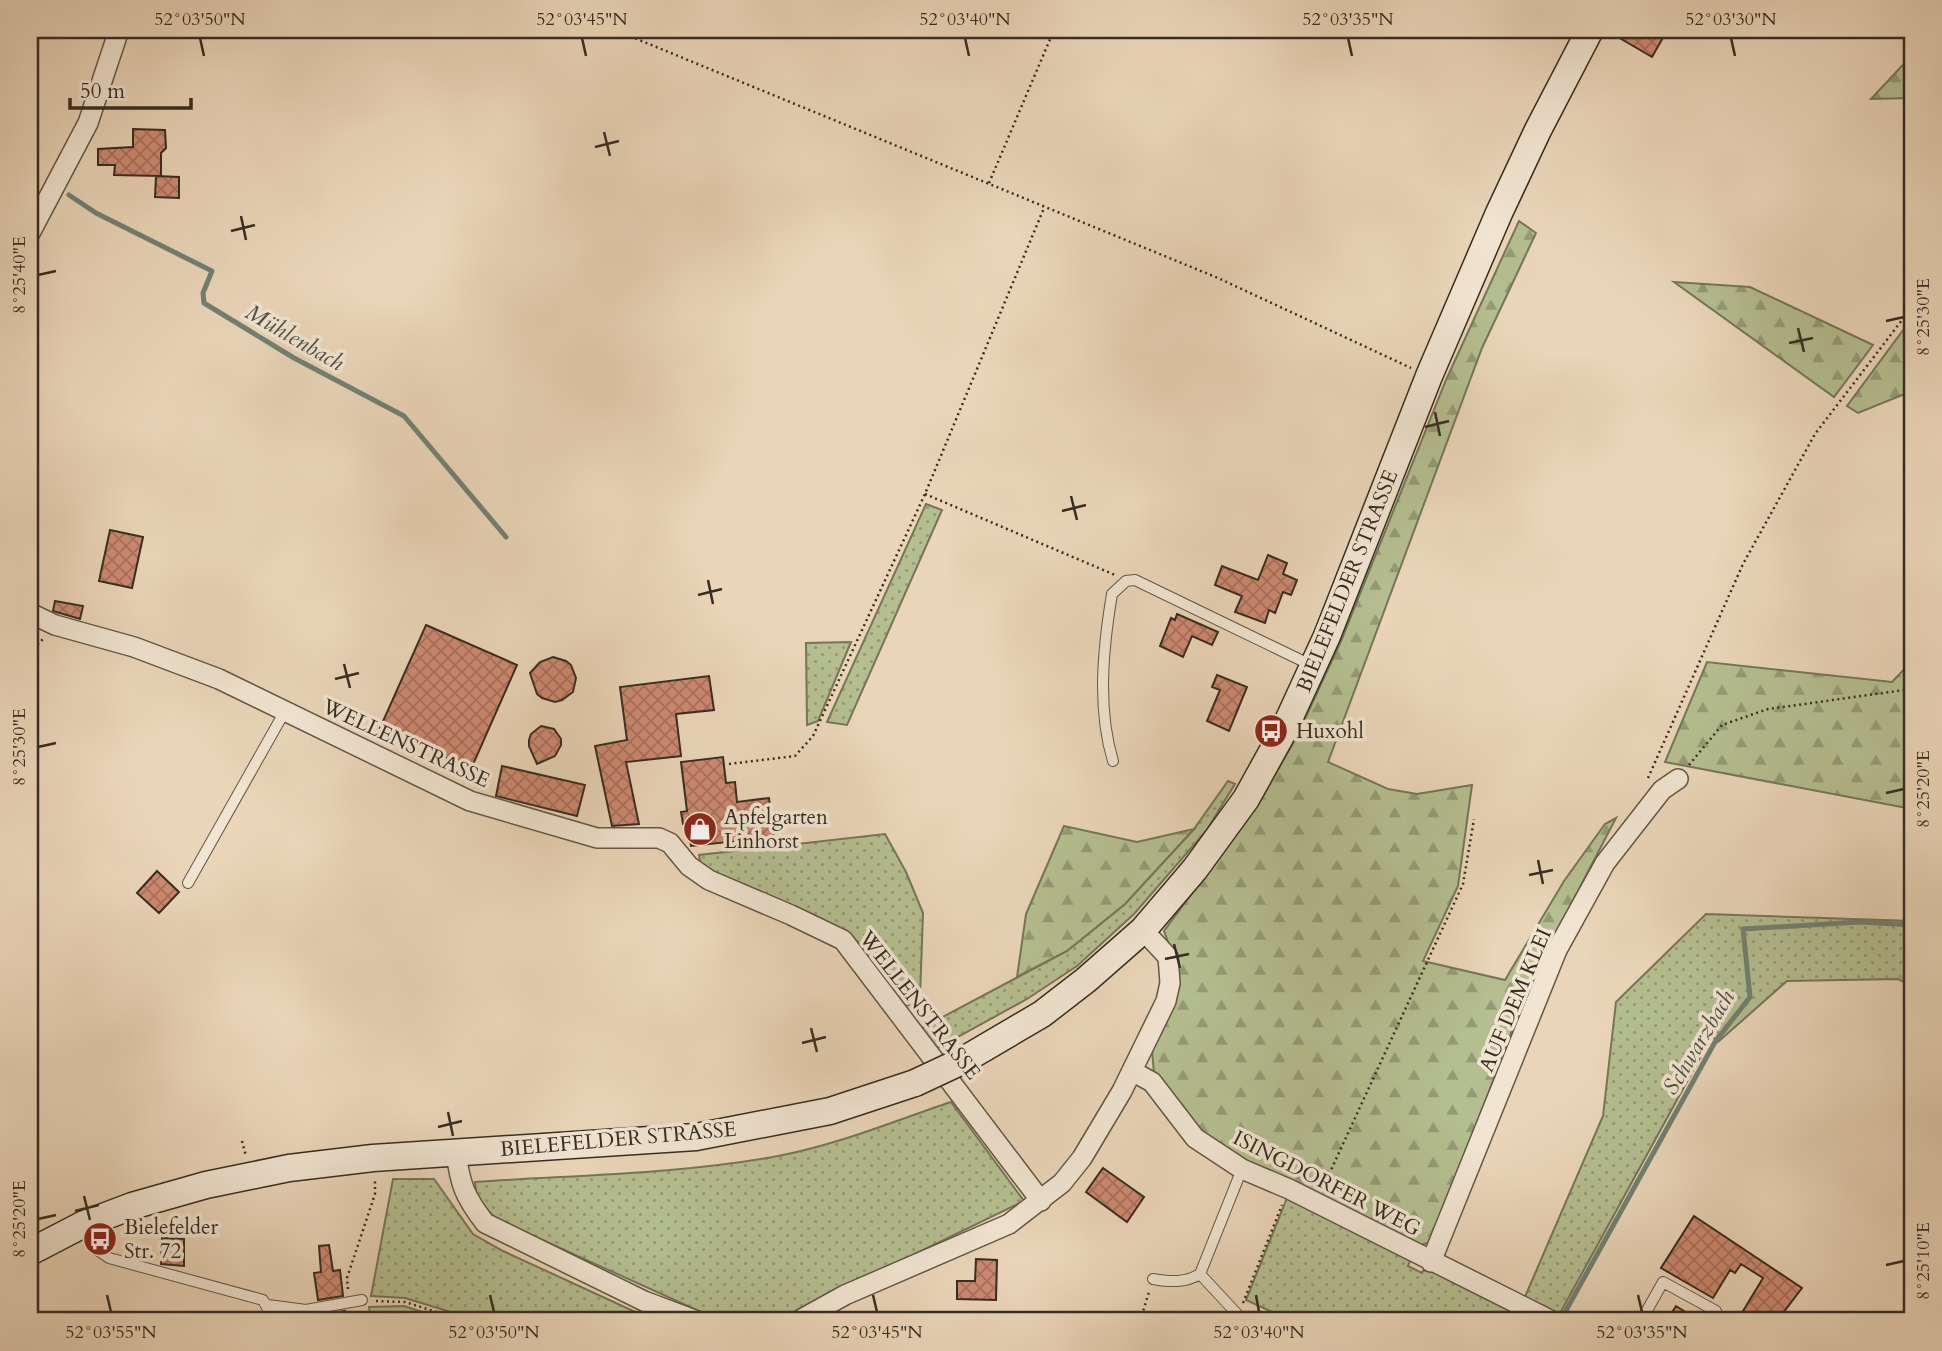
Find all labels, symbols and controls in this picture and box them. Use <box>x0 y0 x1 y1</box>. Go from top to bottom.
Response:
text: 52°03'50"N <box>154 7 246 32</box>
text: 52°03'45"N <box>536 7 628 32</box>
text: 52°03'40"N <box>919 7 1011 32</box>
text: 52°03'35"N <box>1302 7 1394 32</box>
text: 52°03'30"N <box>1685 7 1777 32</box>
scale bar <box>70 66 191 110</box>
text: 50 m <box>80 77 125 106</box>
text: 8°25'40"E <box>7 236 32 314</box>
text: 8°25'30"E <box>1911 278 1936 356</box>
water label: Mühlenbach <box>240 297 350 378</box>
street label: BIELEFELDER STRASSE <box>1290 466 1405 697</box>
street label: WELLENSTRASSE <box>316 691 494 795</box>
text: 8°25'30"E <box>7 708 32 786</box>
bus stop icon: Huxohl <box>1252 712 1290 750</box>
place label: Huxohl <box>1296 717 1364 746</box>
text: 8°25'20"E <box>1911 750 1936 828</box>
place label: Apfelgarten Linhorst <box>724 803 828 856</box>
shop icon: Apfelgarten Linhorst <box>681 810 719 848</box>
street label: WELLENSTRASSE <box>852 924 987 1086</box>
street label: AUF DEM KLEI <box>1472 924 1559 1077</box>
water label: Schwarzbach <box>1655 984 1742 1100</box>
street label: BIELEFELDER STRASSE <box>499 1115 738 1164</box>
street label: ISINGDORFER WEG <box>1228 1124 1426 1244</box>
text: 8°25'20"E <box>7 1180 32 1258</box>
place label: Bielefelder Str. 72 <box>124 1213 219 1266</box>
bus stop icon: Bielefelder Str. 72 <box>81 1220 119 1258</box>
text: 8°25'10"E <box>1911 1222 1936 1300</box>
text: 52°03'55"N <box>65 1320 157 1345</box>
text: 52°03'50"N <box>448 1320 540 1345</box>
text: 52°03'45"N <box>831 1320 923 1345</box>
text: 52°03'40"N <box>1213 1320 1305 1345</box>
text: 52°03'35"N <box>1596 1320 1688 1345</box>

